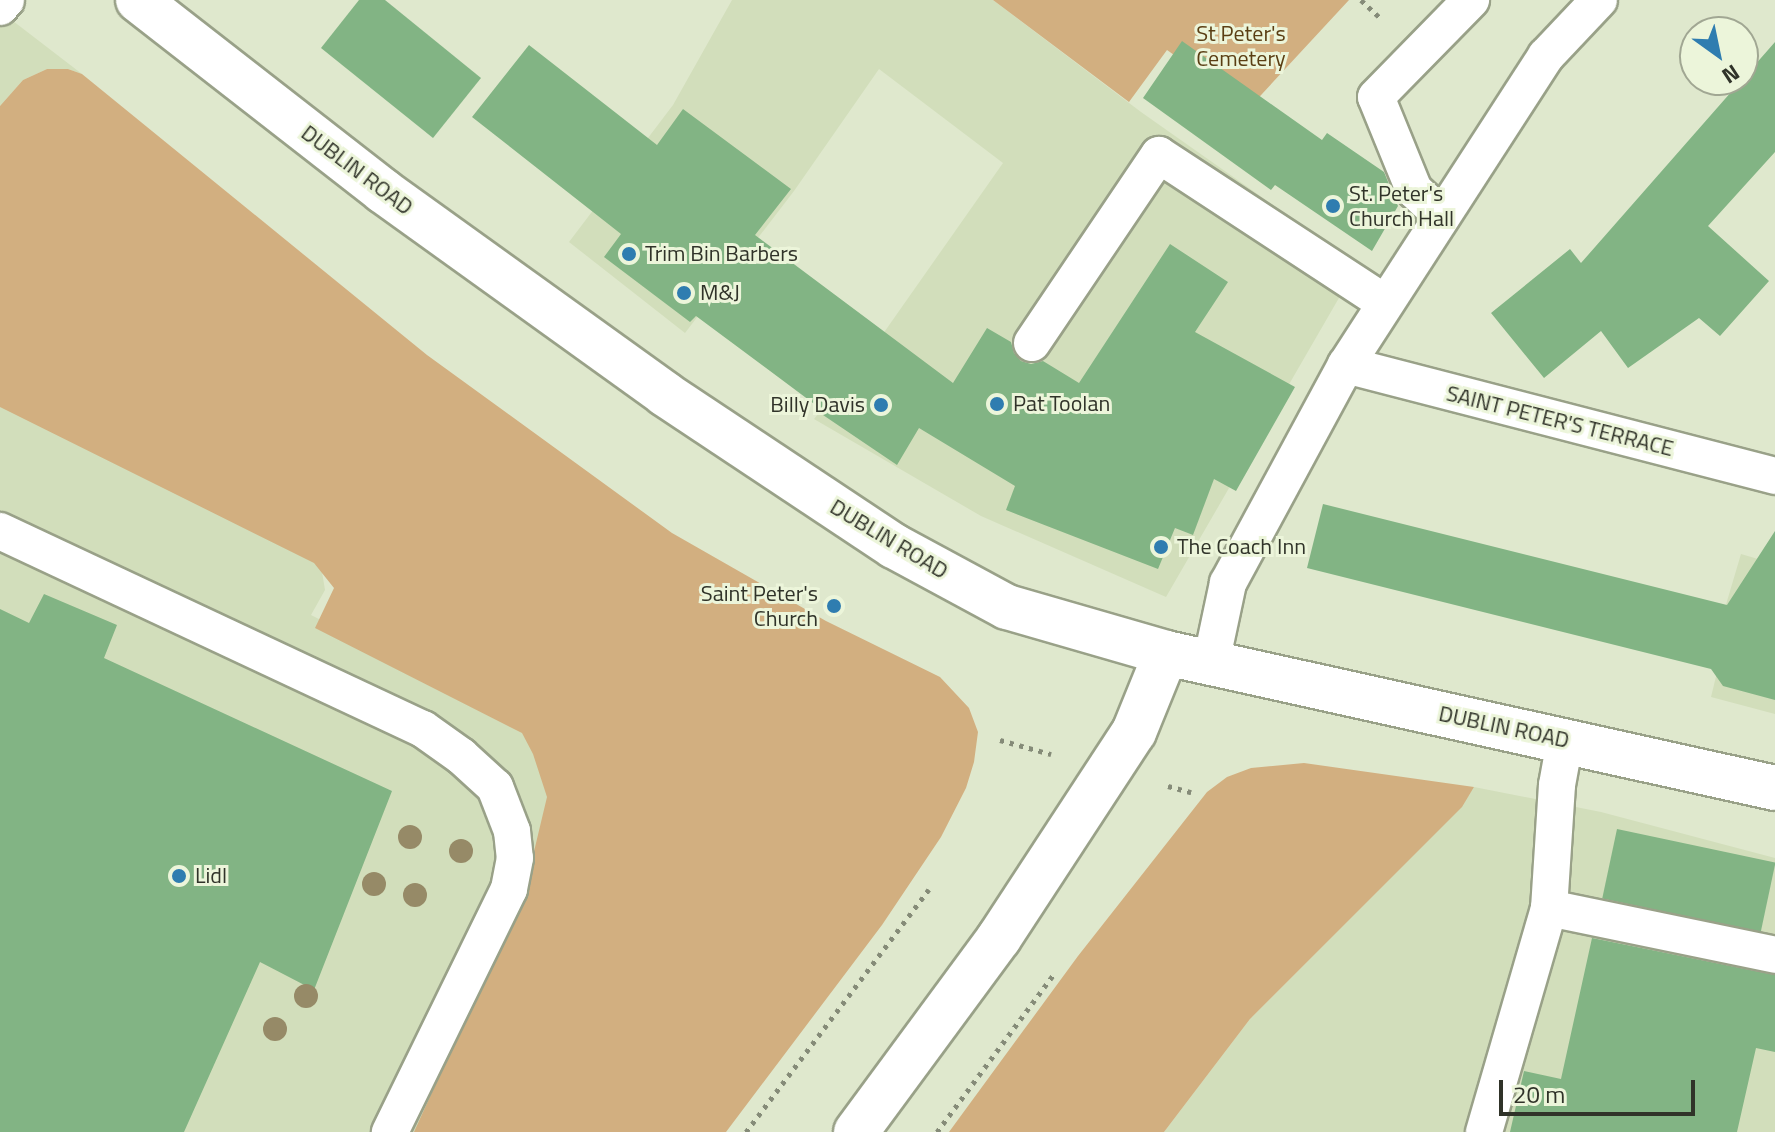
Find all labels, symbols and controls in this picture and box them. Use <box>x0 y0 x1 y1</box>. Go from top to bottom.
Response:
north arrow <box>1679 16 1759 96</box>
park label: St Peter's Cemetery <box>1196 20 1286 72</box>
text: N <box>1715 56 1747 93</box>
street label: DUBLIN ROAD <box>296 120 418 220</box>
place label: St. Peter's Church Hall <box>1349 180 1454 232</box>
marker: St. Peter's Church Hall <box>1324 197 1342 215</box>
place label: Trim Bin Barbers <box>645 241 798 267</box>
marker: Trim Bin Barbers <box>620 245 638 263</box>
place label: M&J <box>700 280 740 306</box>
marker: M&J <box>675 284 693 302</box>
street label: SAINT PETER'S TERRACE <box>1444 380 1676 462</box>
place label: Pat Toolan <box>1013 391 1110 417</box>
place label: Billy Davis <box>770 392 865 418</box>
marker: Pat Toolan <box>988 395 1006 413</box>
marker: Billy Davis <box>872 396 890 414</box>
street label: DUBLIN ROAD <box>825 494 953 584</box>
place label: The Coach Inn <box>1177 534 1306 560</box>
marker: The Coach Inn <box>1152 538 1170 556</box>
place label: Saint Peter's Church <box>701 580 818 632</box>
marker: Saint Peter's Church <box>825 597 843 615</box>
street label: DUBLIN ROAD <box>1436 700 1572 754</box>
place label: Lidl <box>195 863 227 889</box>
marker: Lidl <box>170 867 188 885</box>
scale bar <box>1503 1064 1699 1114</box>
text: 20 m <box>1513 1076 1565 1112</box>

